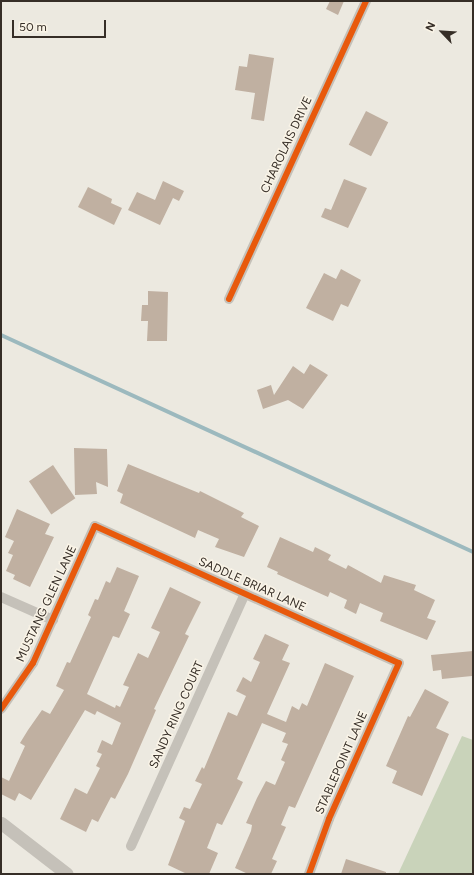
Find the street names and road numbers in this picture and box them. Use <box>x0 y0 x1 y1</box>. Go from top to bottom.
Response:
street label: CHAROLAIS DRIVE <box>258 94 316 196</box>
street label: MUSTANG GLEN LANE <box>14 544 80 664</box>
street label: SADDLE BRIAR LANE <box>196 555 308 615</box>
street label: SANDY RING COURT <box>147 659 207 771</box>
street label: STABLEPOINT LANE <box>313 709 371 817</box>

